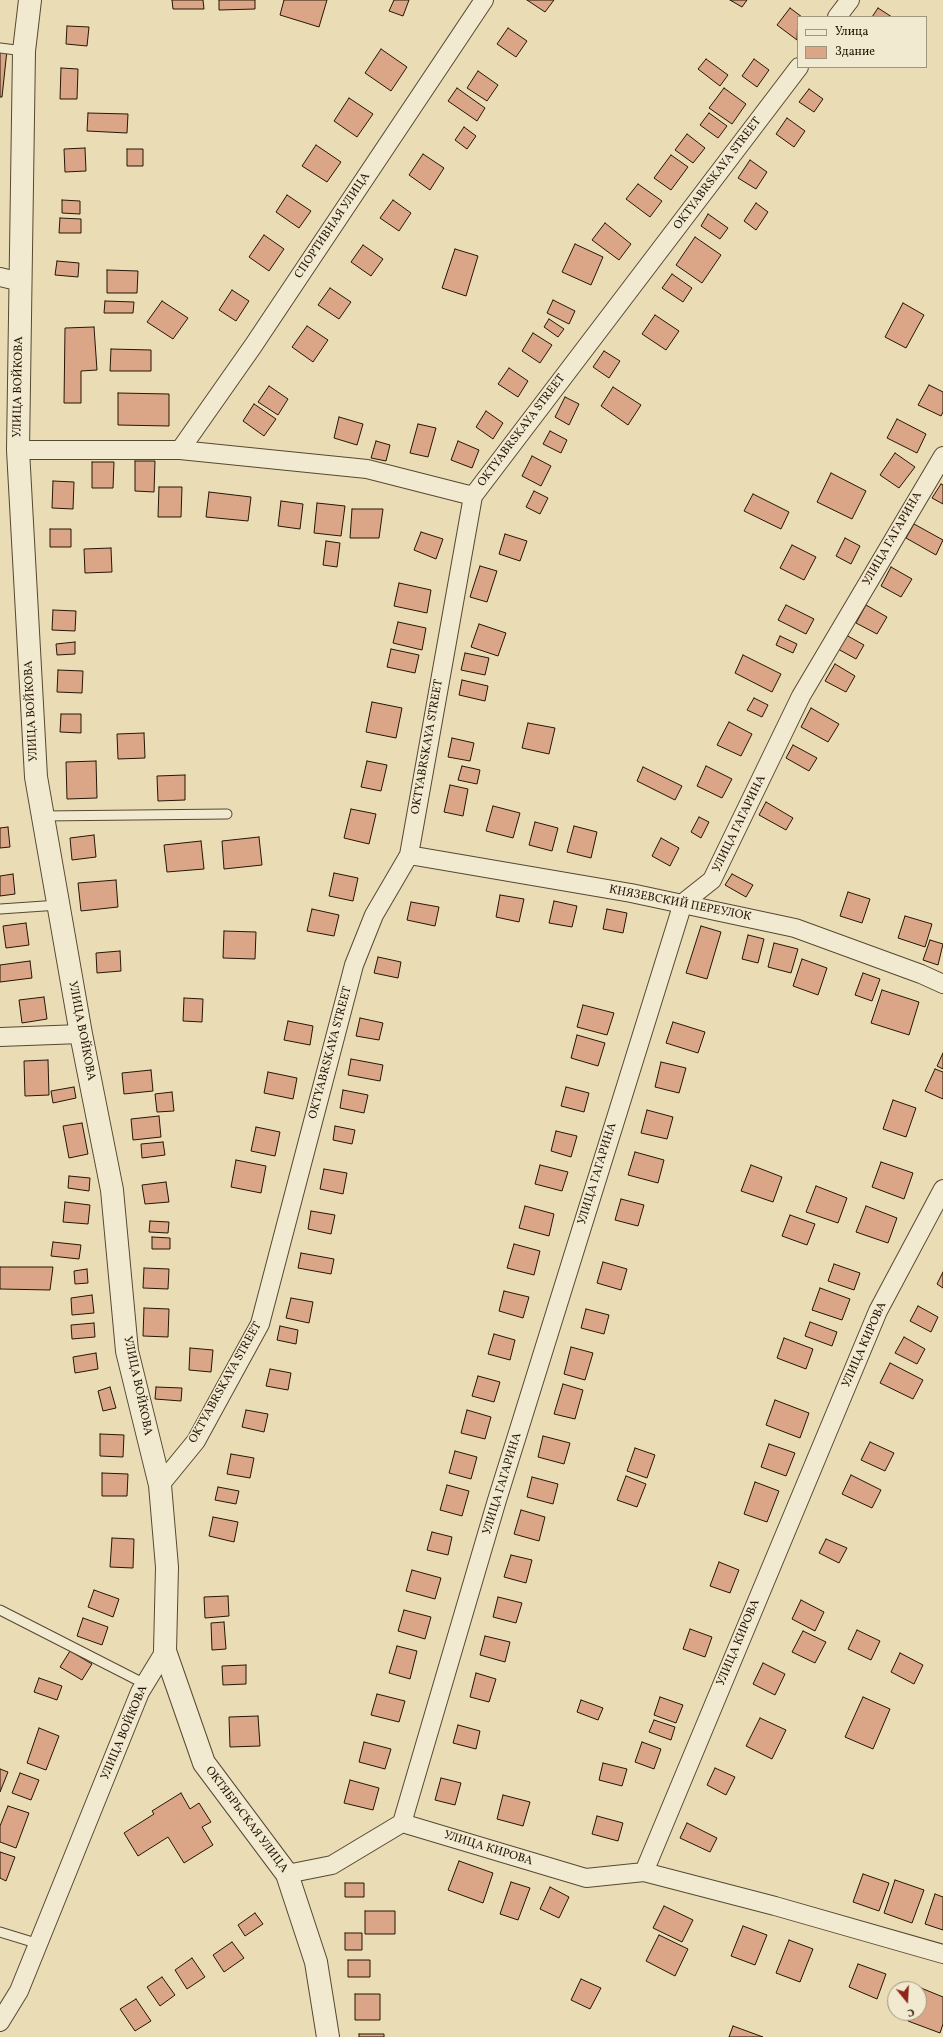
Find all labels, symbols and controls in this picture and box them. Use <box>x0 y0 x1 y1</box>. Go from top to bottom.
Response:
legend <box>797 16 927 68</box>
text: Улица <box>835 24 868 40</box>
text: Здание <box>835 44 875 60</box>
street label: OKTYABRSKAYA STREET <box>671 115 765 233</box>
street label: СПОРТИВНАЯ УЛИЦА <box>292 170 374 282</box>
street label: УЛИЦА ВОЙКОВА <box>11 336 27 438</box>
street label: OKTYABRSKAYA STREET <box>475 372 569 490</box>
street label: УЛИЦА ГАГАРИНА <box>860 489 926 589</box>
street label: УЛИЦА ВОЙКОВА <box>22 660 42 762</box>
street label: OKTYABRSKAYA STREET <box>409 678 447 816</box>
street label: УЛИЦА ГАГАРИНА <box>710 773 770 875</box>
street label: КНЯЗЕВСКИЙ ПЕРЕУЛОК <box>608 883 752 925</box>
street label: УЛИЦА ВОЙКОВА <box>64 980 98 1082</box>
street label: OKTYABRSKAYA STREET <box>306 985 356 1121</box>
street label: УЛИЦА ГАГАРИНА <box>576 1121 620 1227</box>
street label: УЛИЦА КИРОВА <box>840 1300 890 1390</box>
street label: OKTYABRSKAYA STREET <box>187 1320 265 1446</box>
street label: УЛИЦА ВОЙКОВА <box>119 1335 155 1437</box>
street label: УЛИЦА ГАГАРИНА <box>481 1431 525 1537</box>
street label: УЛИЦА КИРОВА <box>714 1598 764 1688</box>
street label: УЛИЦА ВОЙКОВА <box>99 1684 151 1782</box>
street label: ОКТЯБРЬСКАЯ УЛИЦА <box>201 1764 291 1876</box>
street label: УЛИЦА КИРОВА <box>442 1829 534 1869</box>
north arrow <box>887 1981 927 2021</box>
text: С <box>905 2004 916 2020</box>

